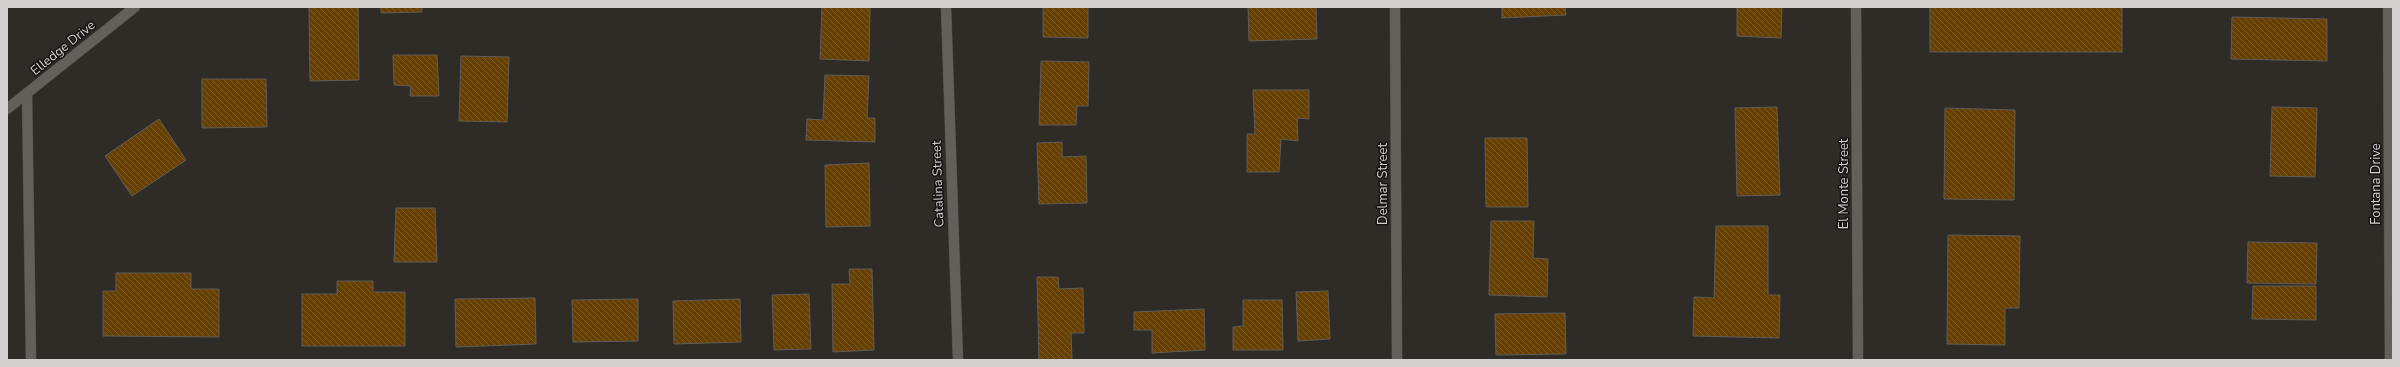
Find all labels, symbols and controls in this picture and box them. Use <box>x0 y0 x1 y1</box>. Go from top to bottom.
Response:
street label: Elledge Drive <box>27 16 99 80</box>
street label: El Monte Street <box>1835 138 1853 229</box>
street label: Catalina Street <box>927 140 949 228</box>
street label: Delmar Street <box>1374 143 1392 225</box>
street label: Fontana Drive <box>2367 143 2385 225</box>

